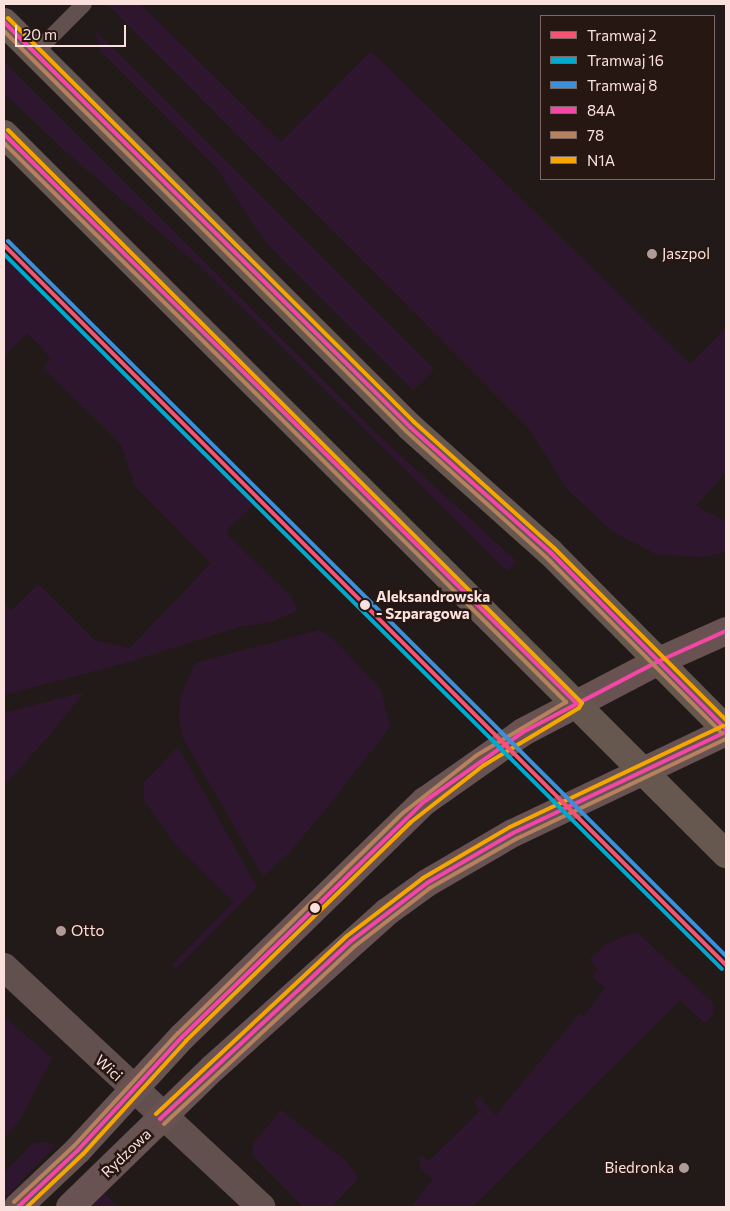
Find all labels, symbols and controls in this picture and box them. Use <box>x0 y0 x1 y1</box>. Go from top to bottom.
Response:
scale bar <box>18 15 129 47</box>
legend <box>540 15 715 180</box>
text: 20 m <box>23 25 57 43</box>
text: Tramwaj 2 <box>587 26 657 44</box>
text: Tramwaj 16 <box>587 51 664 69</box>
text: Tramwaj 8 <box>587 76 657 94</box>
text: 84A <box>587 101 615 119</box>
text: 78 <box>587 126 604 144</box>
text: N1A <box>587 151 615 169</box>
place label: Jaszpol <box>662 245 710 263</box>
marker: Jaszpol <box>646 248 658 260</box>
place label: Aleksandrowska - Szparagowa <box>376 587 490 622</box>
marker: Aleksandrowska - Szparagowa <box>358 598 372 612</box>
unlabelled marker <box>310 903 320 913</box>
place label: Otto <box>71 922 104 940</box>
marker: Otto <box>55 925 67 937</box>
street label: Wici <box>92 1051 126 1085</box>
street label: Rydzowa <box>97 1125 155 1181</box>
place label: Biedronka <box>605 1159 674 1177</box>
marker: Biedronka <box>678 1162 690 1174</box>

